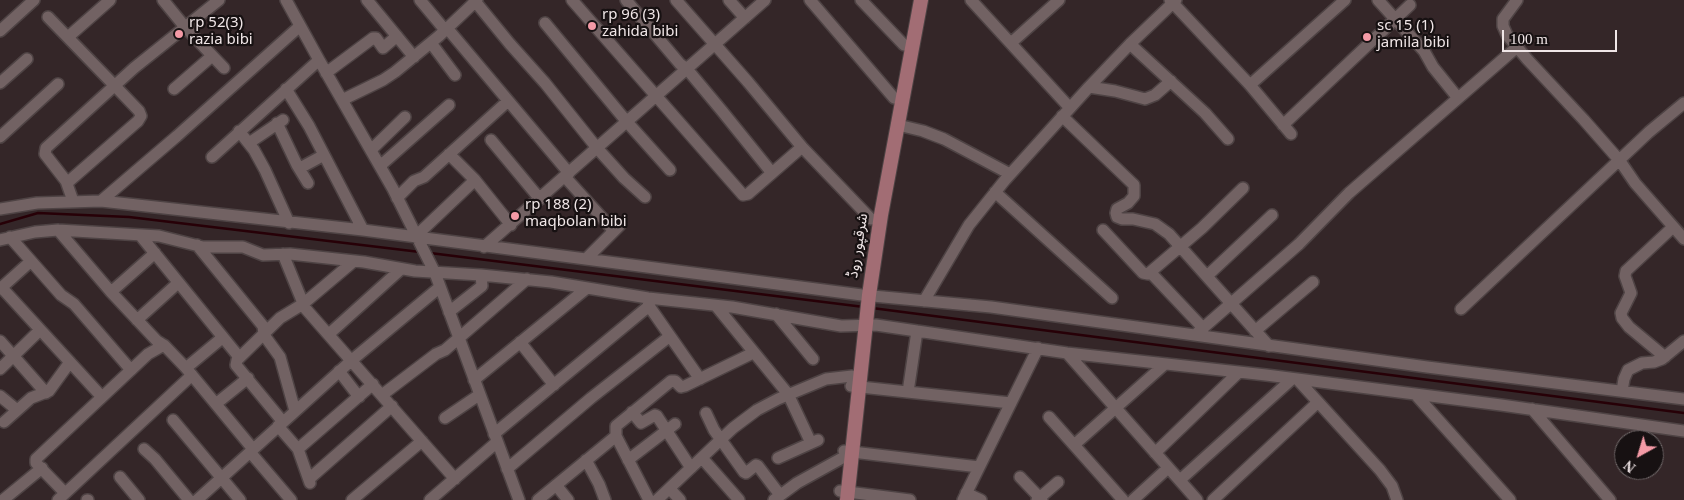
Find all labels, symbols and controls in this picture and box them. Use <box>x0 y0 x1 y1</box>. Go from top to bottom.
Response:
place label: rp 96 (3) zahida bibi <box>602 8 678 43</box>
place label: rp 52(3) razia bibi <box>189 16 253 51</box>
place label: sc 15 (1) jamila bibi <box>1377 19 1450 54</box>
marker: rp 96 (3) zahida bibi <box>586 20 598 32</box>
scale bar <box>1504 20 1619 52</box>
marker: rp 52(3) razia bibi <box>173 28 185 40</box>
marker: sc 15 (1) jamila bibi <box>1361 31 1373 43</box>
text: 100 m <box>1510 31 1548 47</box>
place label: rp 188 (2) maqbolan bibi <box>525 198 627 233</box>
marker: rp 188 (2) maqbolan bibi <box>509 210 521 222</box>
street label: شرقپور روڈ <box>846 212 874 280</box>
north arrow <box>1614 430 1664 480</box>
text: N <box>1621 457 1639 475</box>

